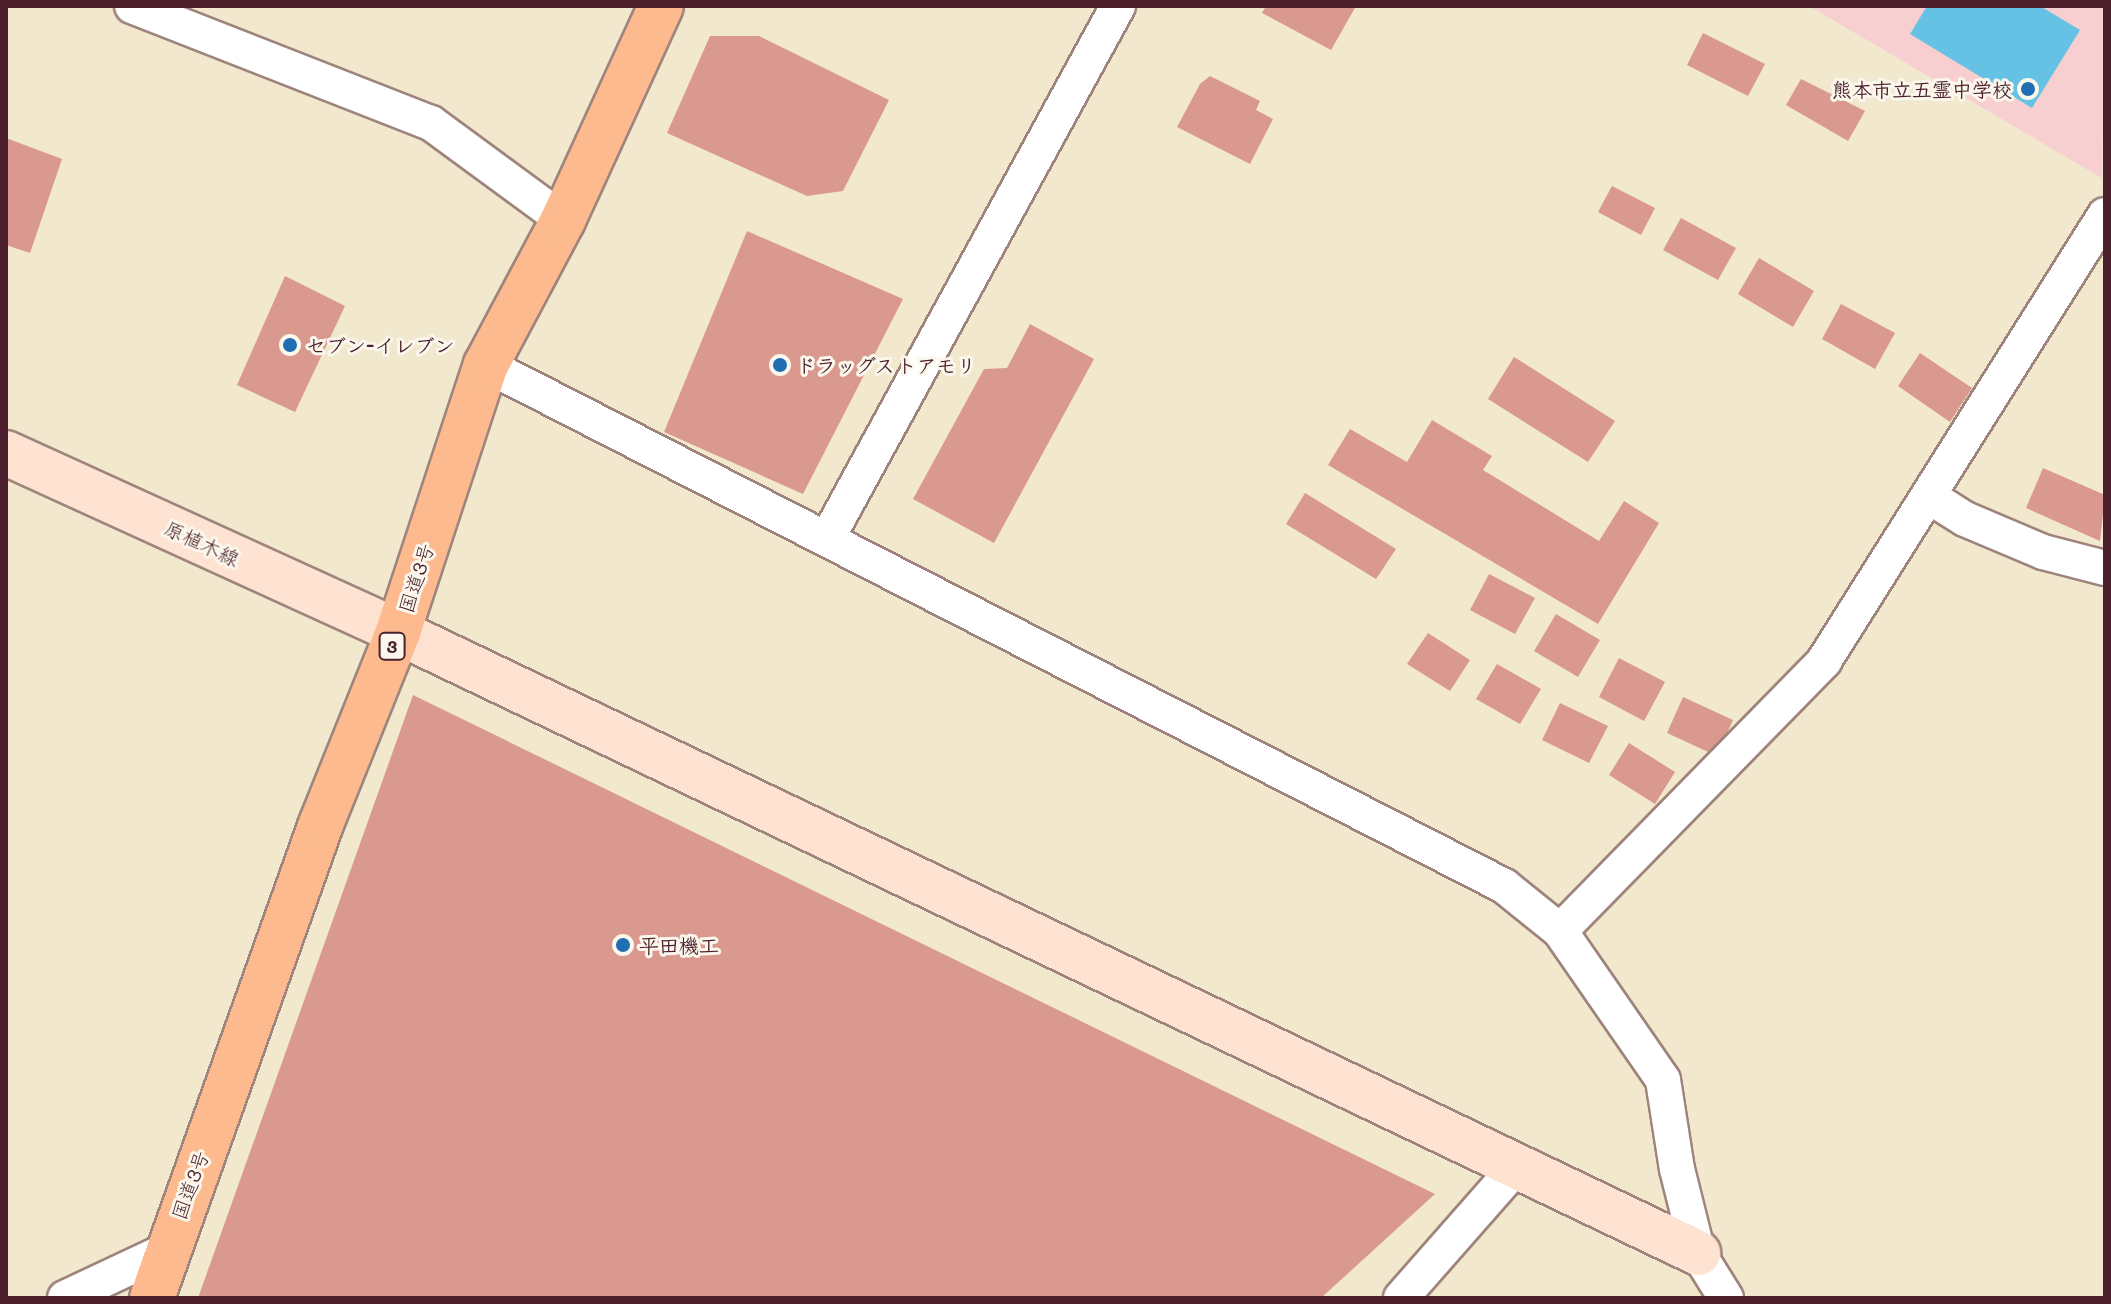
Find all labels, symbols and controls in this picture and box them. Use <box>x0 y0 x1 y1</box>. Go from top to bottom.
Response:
place label: 熊本市立五霊中学校 <box>1832 77 2012 101</box>
marker: 熊本市立五霊中学校 <box>2019 80 2037 98</box>
place label: セブン-イレブン <box>306 333 454 357</box>
marker: セブン-イレブン <box>281 336 299 354</box>
place label: ドラッグストアモリ <box>796 353 976 377</box>
marker: ドラッグストアモリ <box>771 356 789 374</box>
street label: 原植木線 <box>161 515 243 571</box>
street label: 国道3号 <box>394 540 438 616</box>
road number: 3 <box>378 632 406 660</box>
place label: 平田機工 <box>639 933 719 957</box>
marker: 平田機工 <box>614 936 632 954</box>
street label: 国道3号 <box>166 1147 214 1223</box>

